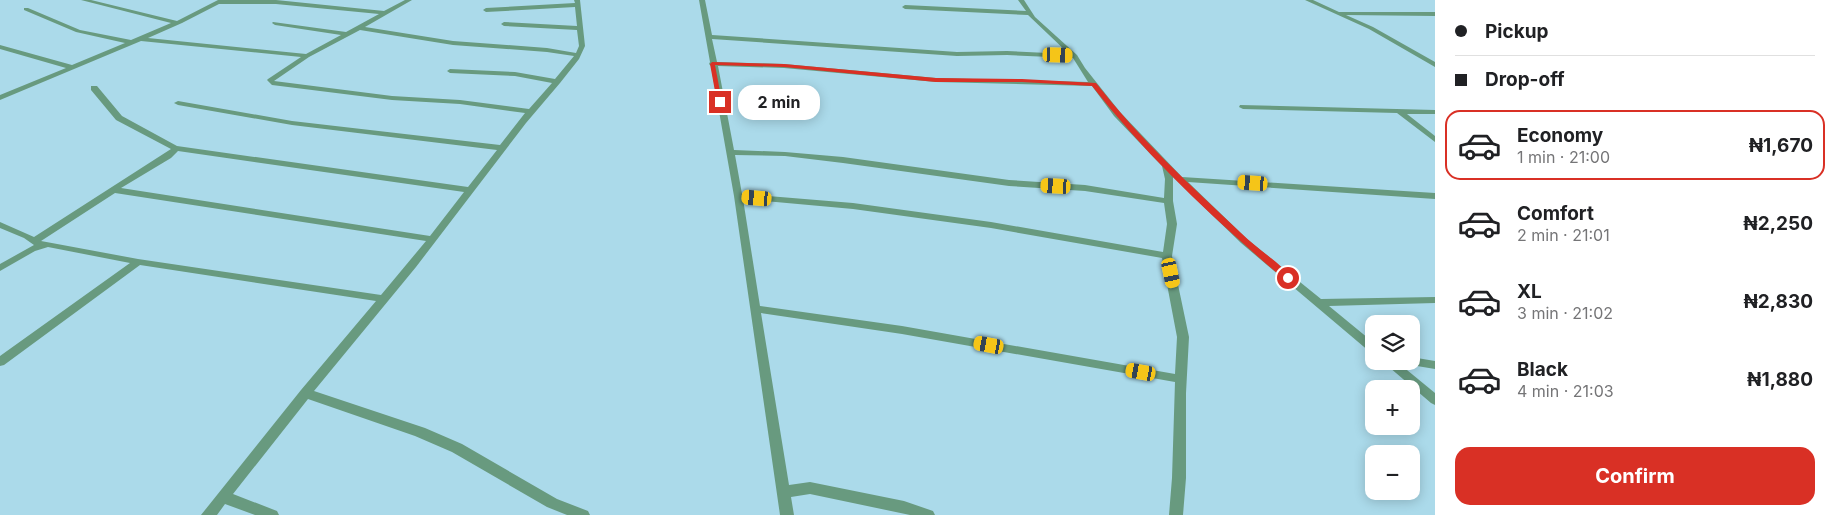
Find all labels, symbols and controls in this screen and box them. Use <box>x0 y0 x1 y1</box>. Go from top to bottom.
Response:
text: Pickup <box>1485 20 1548 43</box>
car <box>1042 47 1073 63</box>
text: Drop-off <box>1485 68 1565 91</box>
callout: 2 min <box>738 84 820 120</box>
route end <box>709 91 731 113</box>
text: 2 min <box>758 92 800 112</box>
icon: car <box>1457 123 1502 168</box>
text: Economy <box>1517 124 1603 147</box>
text: ₦1,670 <box>1749 134 1813 157</box>
text: 1 min · 21:00 <box>1517 147 1610 167</box>
car <box>1237 174 1268 192</box>
car <box>1040 178 1071 194</box>
car <box>741 189 772 207</box>
icon: car <box>1457 201 1502 246</box>
text: Comfort <box>1517 202 1594 225</box>
text: ₦2,250 <box>1743 212 1813 235</box>
text: 2 min · 21:01 <box>1517 225 1610 245</box>
car <box>1160 257 1181 289</box>
route start <box>1277 267 1299 289</box>
icon: car <box>1457 279 1502 324</box>
text: XL <box>1517 280 1542 303</box>
text: ₦2,830 <box>1743 290 1813 313</box>
text: 3 min · 21:02 <box>1517 303 1613 323</box>
map controls <box>1365 315 1420 500</box>
button: layers <box>1365 315 1420 370</box>
car <box>972 335 1005 355</box>
icon: car <box>1457 357 1502 402</box>
text: Black <box>1517 358 1568 381</box>
car <box>1124 362 1157 382</box>
text: ₦1,880 <box>1747 368 1813 391</box>
button: + <box>1365 380 1420 435</box>
text: 4 min · 21:03 <box>1517 381 1614 401</box>
button: − <box>1365 445 1420 500</box>
button: Confirm <box>1455 447 1815 505</box>

